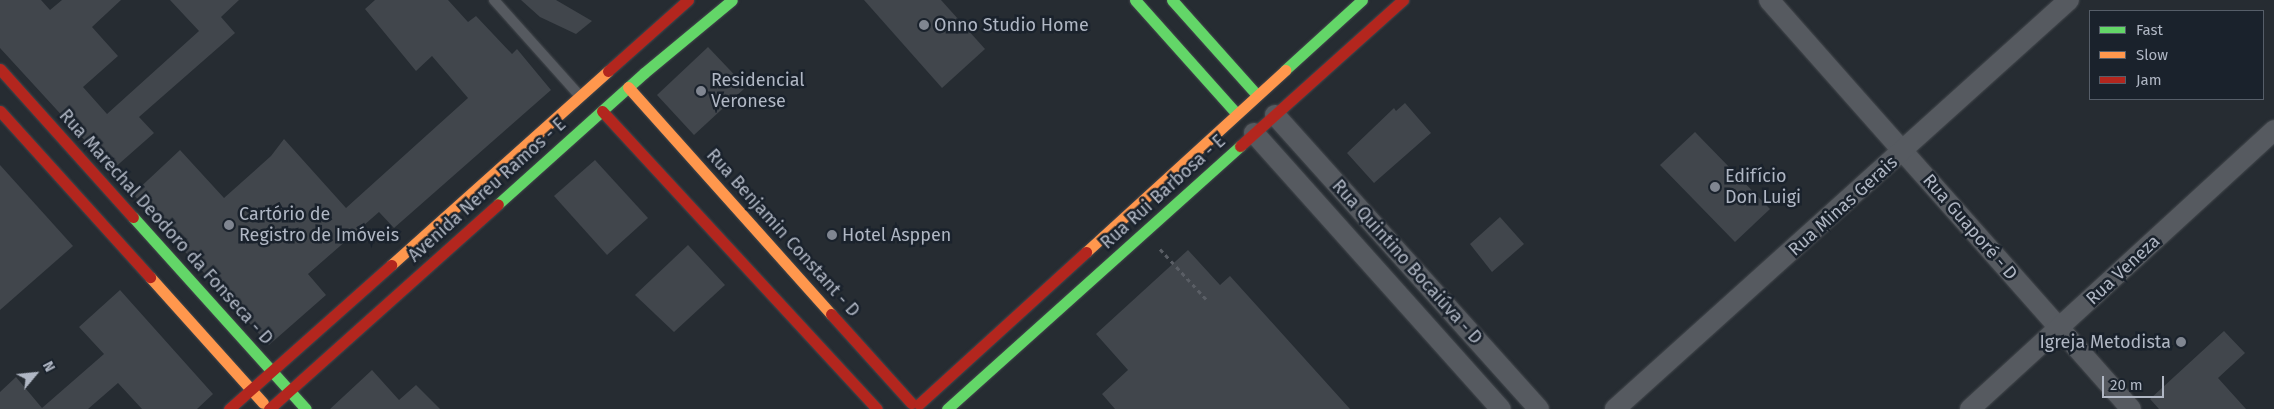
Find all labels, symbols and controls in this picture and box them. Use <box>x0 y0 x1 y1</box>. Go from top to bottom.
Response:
legend <box>2089 10 2264 100</box>
place label: Onno Studio Home <box>934 14 1089 36</box>
marker: Onno Studio Home <box>918 19 930 31</box>
text: Fast <box>2136 21 2163 39</box>
text: Slow <box>2136 46 2168 64</box>
place label: Residencial Veronese <box>711 70 805 112</box>
text: Jam <box>2136 71 2162 89</box>
marker: Residencial Veronese <box>695 85 707 97</box>
street label: Rua Marechal Deodoro da Fonseca - D <box>55 105 277 349</box>
street label: Avenida Nereu Ramos - E <box>404 113 570 267</box>
street label: Rua Rui Barbosa - E <box>1096 130 1230 254</box>
street label: Rua Benjamin Constant - D <box>702 145 864 321</box>
street label: Rua Minas Gerais <box>1784 151 1902 261</box>
place label: Edifício Don Luigi <box>1725 166 1801 208</box>
street label: Rua Guaporé - D <box>1918 170 2022 284</box>
street label: Rua Quintino Bocaiúva - D <box>1327 175 1487 349</box>
marker: Edifício Don Luigi <box>1709 181 1721 193</box>
place label: Cartório de Registro de Imóveis <box>239 204 399 246</box>
marker: Cartório de Registro de Imóveis <box>223 219 235 231</box>
place label: Hotel Asppen <box>842 224 951 246</box>
marker: Hotel Asppen <box>826 229 838 241</box>
street label: Rua Veneza <box>2082 230 2164 310</box>
place label: Igreja Metodista <box>2040 331 2171 353</box>
marker: Igreja Metodista <box>2175 336 2187 348</box>
north arrow <box>10 349 60 399</box>
text: N <box>39 359 58 375</box>
scale bar <box>2104 366 2166 398</box>
text: 20 m <box>2110 376 2143 394</box>

